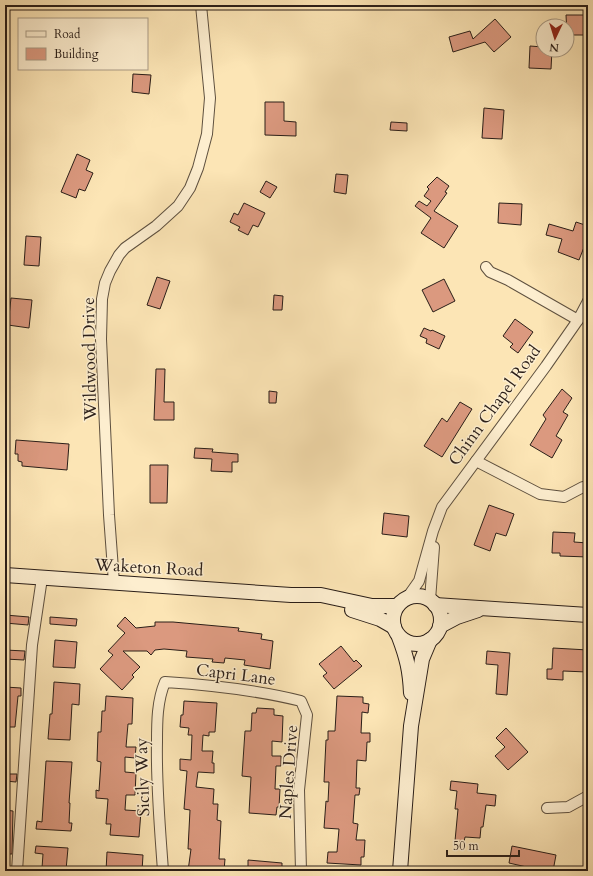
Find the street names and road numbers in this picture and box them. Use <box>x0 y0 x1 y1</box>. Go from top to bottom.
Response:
street label: Wildwood Drive <box>77 297 102 422</box>
street label: Chinn Chapel Road <box>443 340 546 470</box>
street label: Waketon Road <box>93 553 204 582</box>
street label: Capri Lane <box>195 658 277 691</box>
street label: Naples Drive <box>274 724 303 820</box>
street label: Sicily Way <box>130 737 155 817</box>

